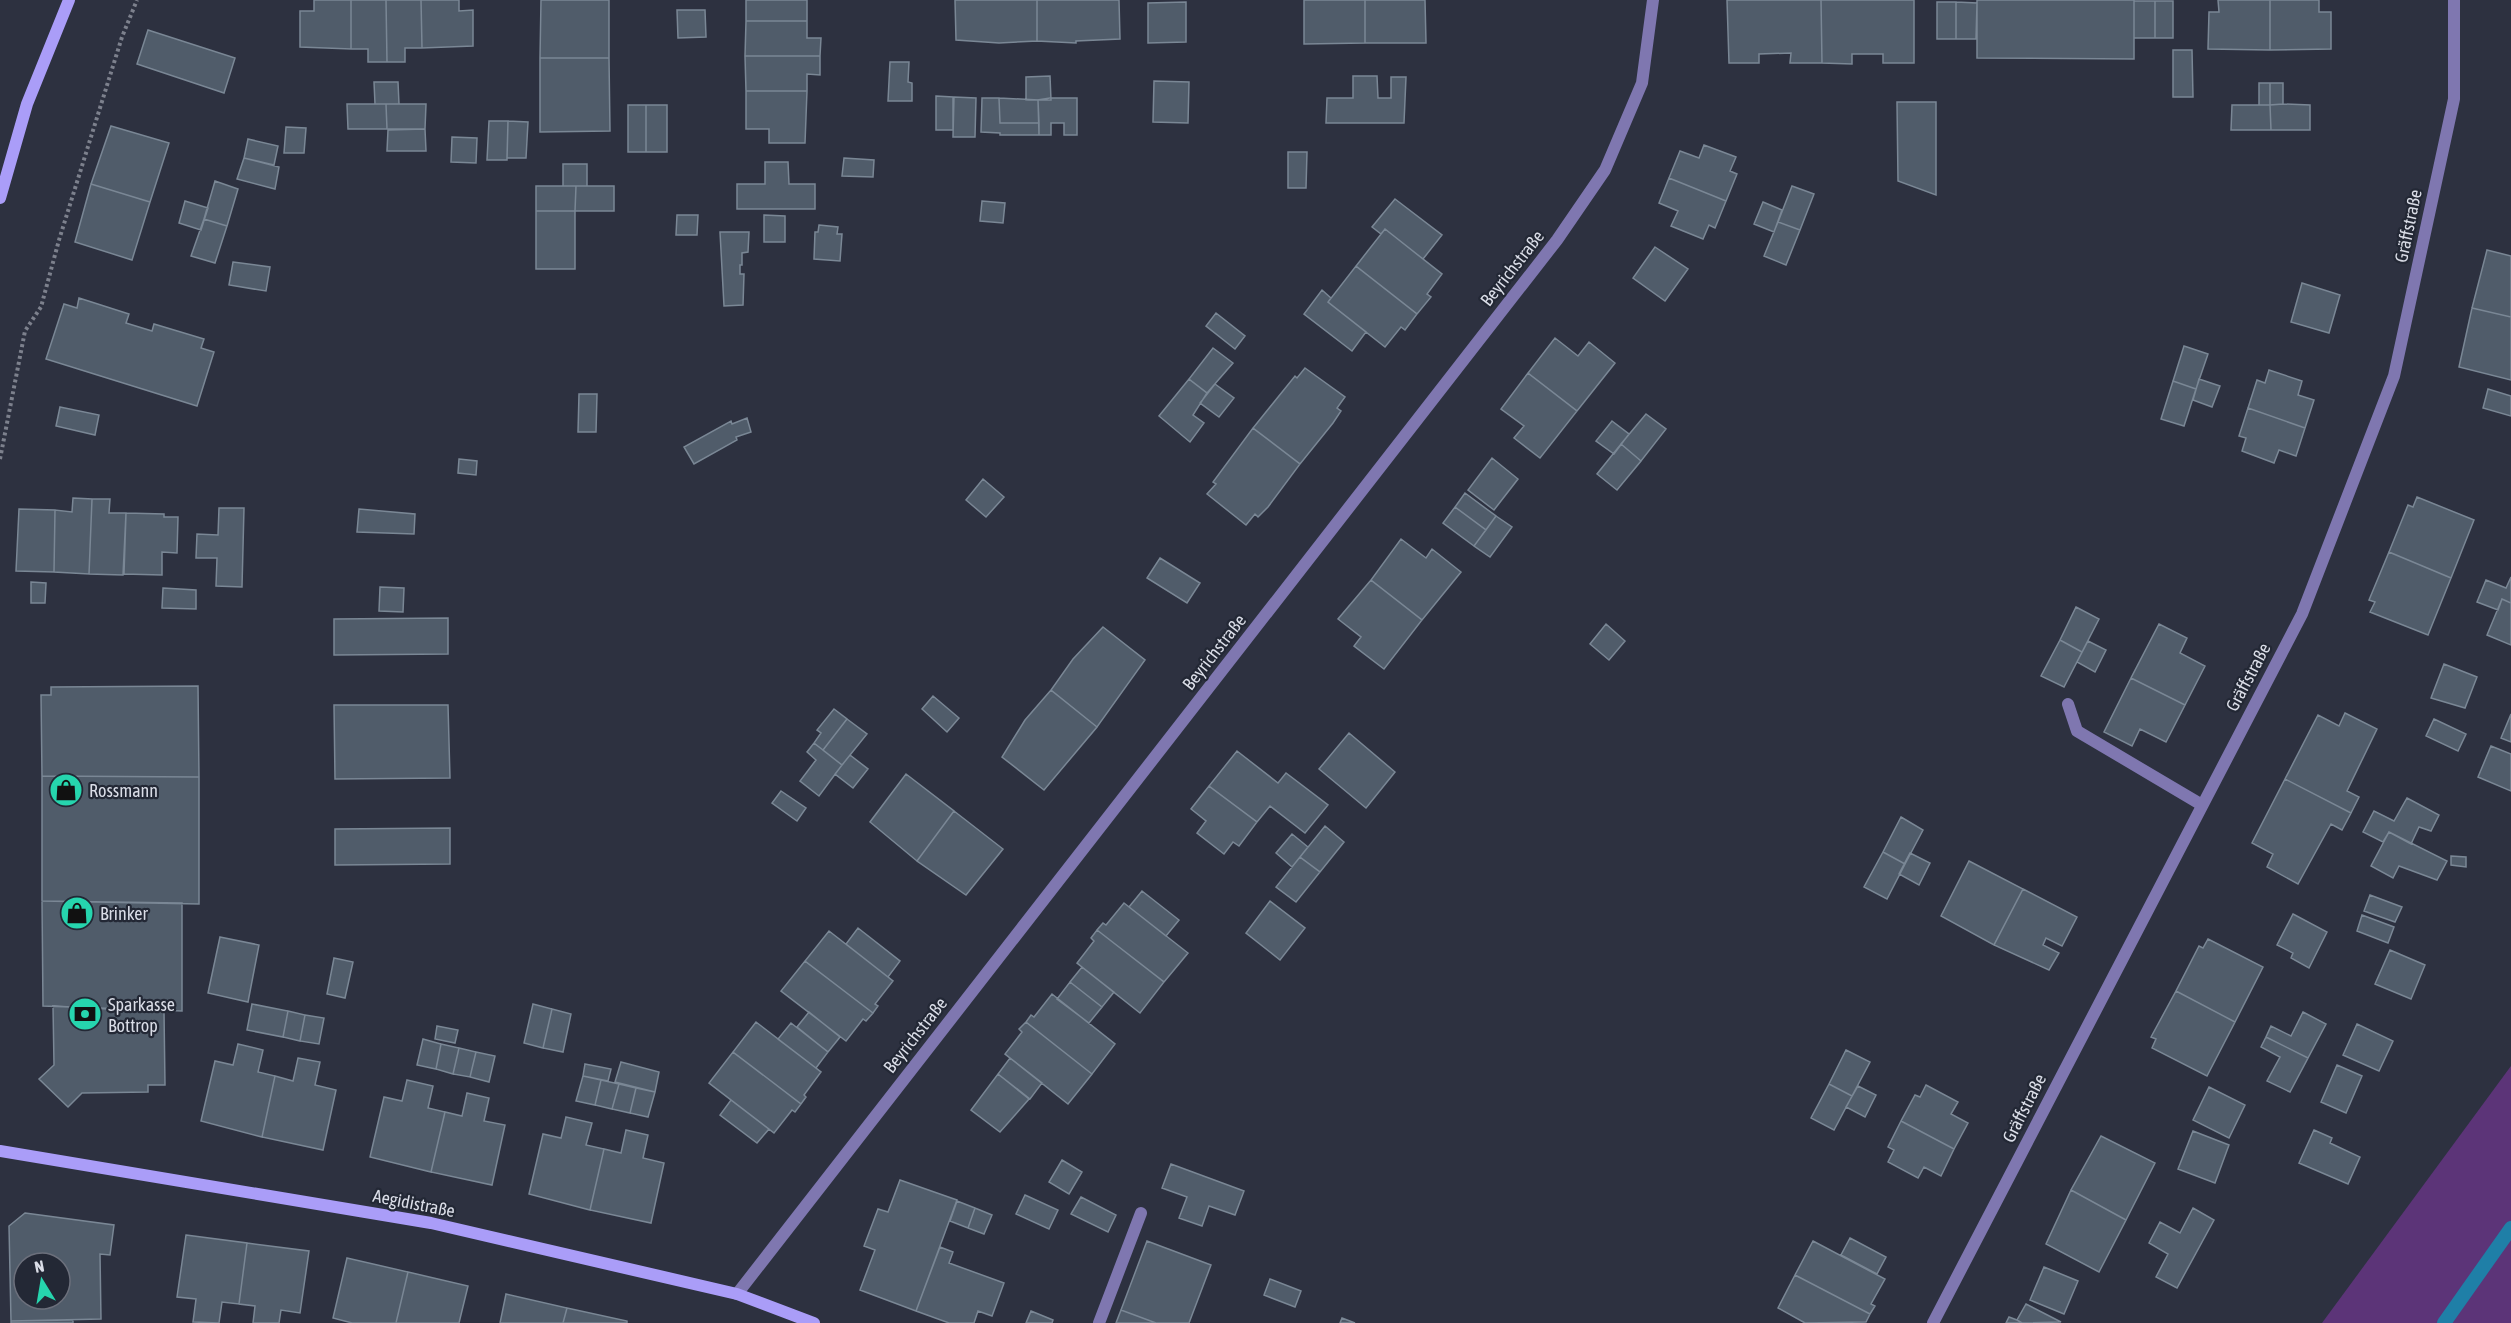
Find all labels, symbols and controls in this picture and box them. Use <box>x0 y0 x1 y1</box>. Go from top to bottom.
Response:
street label: Gräffstraße <box>2390 188 2426 264</box>
street label: Beyrichstraße <box>1476 226 1548 310</box>
street label: Beyrichstraße <box>1178 610 1250 694</box>
street label: Gräffstraße <box>2221 639 2275 715</box>
shop icon: Rossmann <box>48 772 84 808</box>
place label: Rossmann <box>89 780 158 801</box>
shop icon: Brinker <box>59 895 95 931</box>
place label: Brinker <box>100 903 148 924</box>
street label: Beyrichstraße <box>879 993 951 1077</box>
place label: Sparkasse Bottrop <box>108 994 175 1036</box>
bank icon: Sparkasse Bottrop <box>67 996 103 1032</box>
street label: Gräffstraße <box>1998 1070 2050 1146</box>
street label: Aegidistraße <box>371 1185 457 1221</box>
north arrow <box>12 1251 72 1311</box>
text: N <box>33 1257 45 1276</box>

